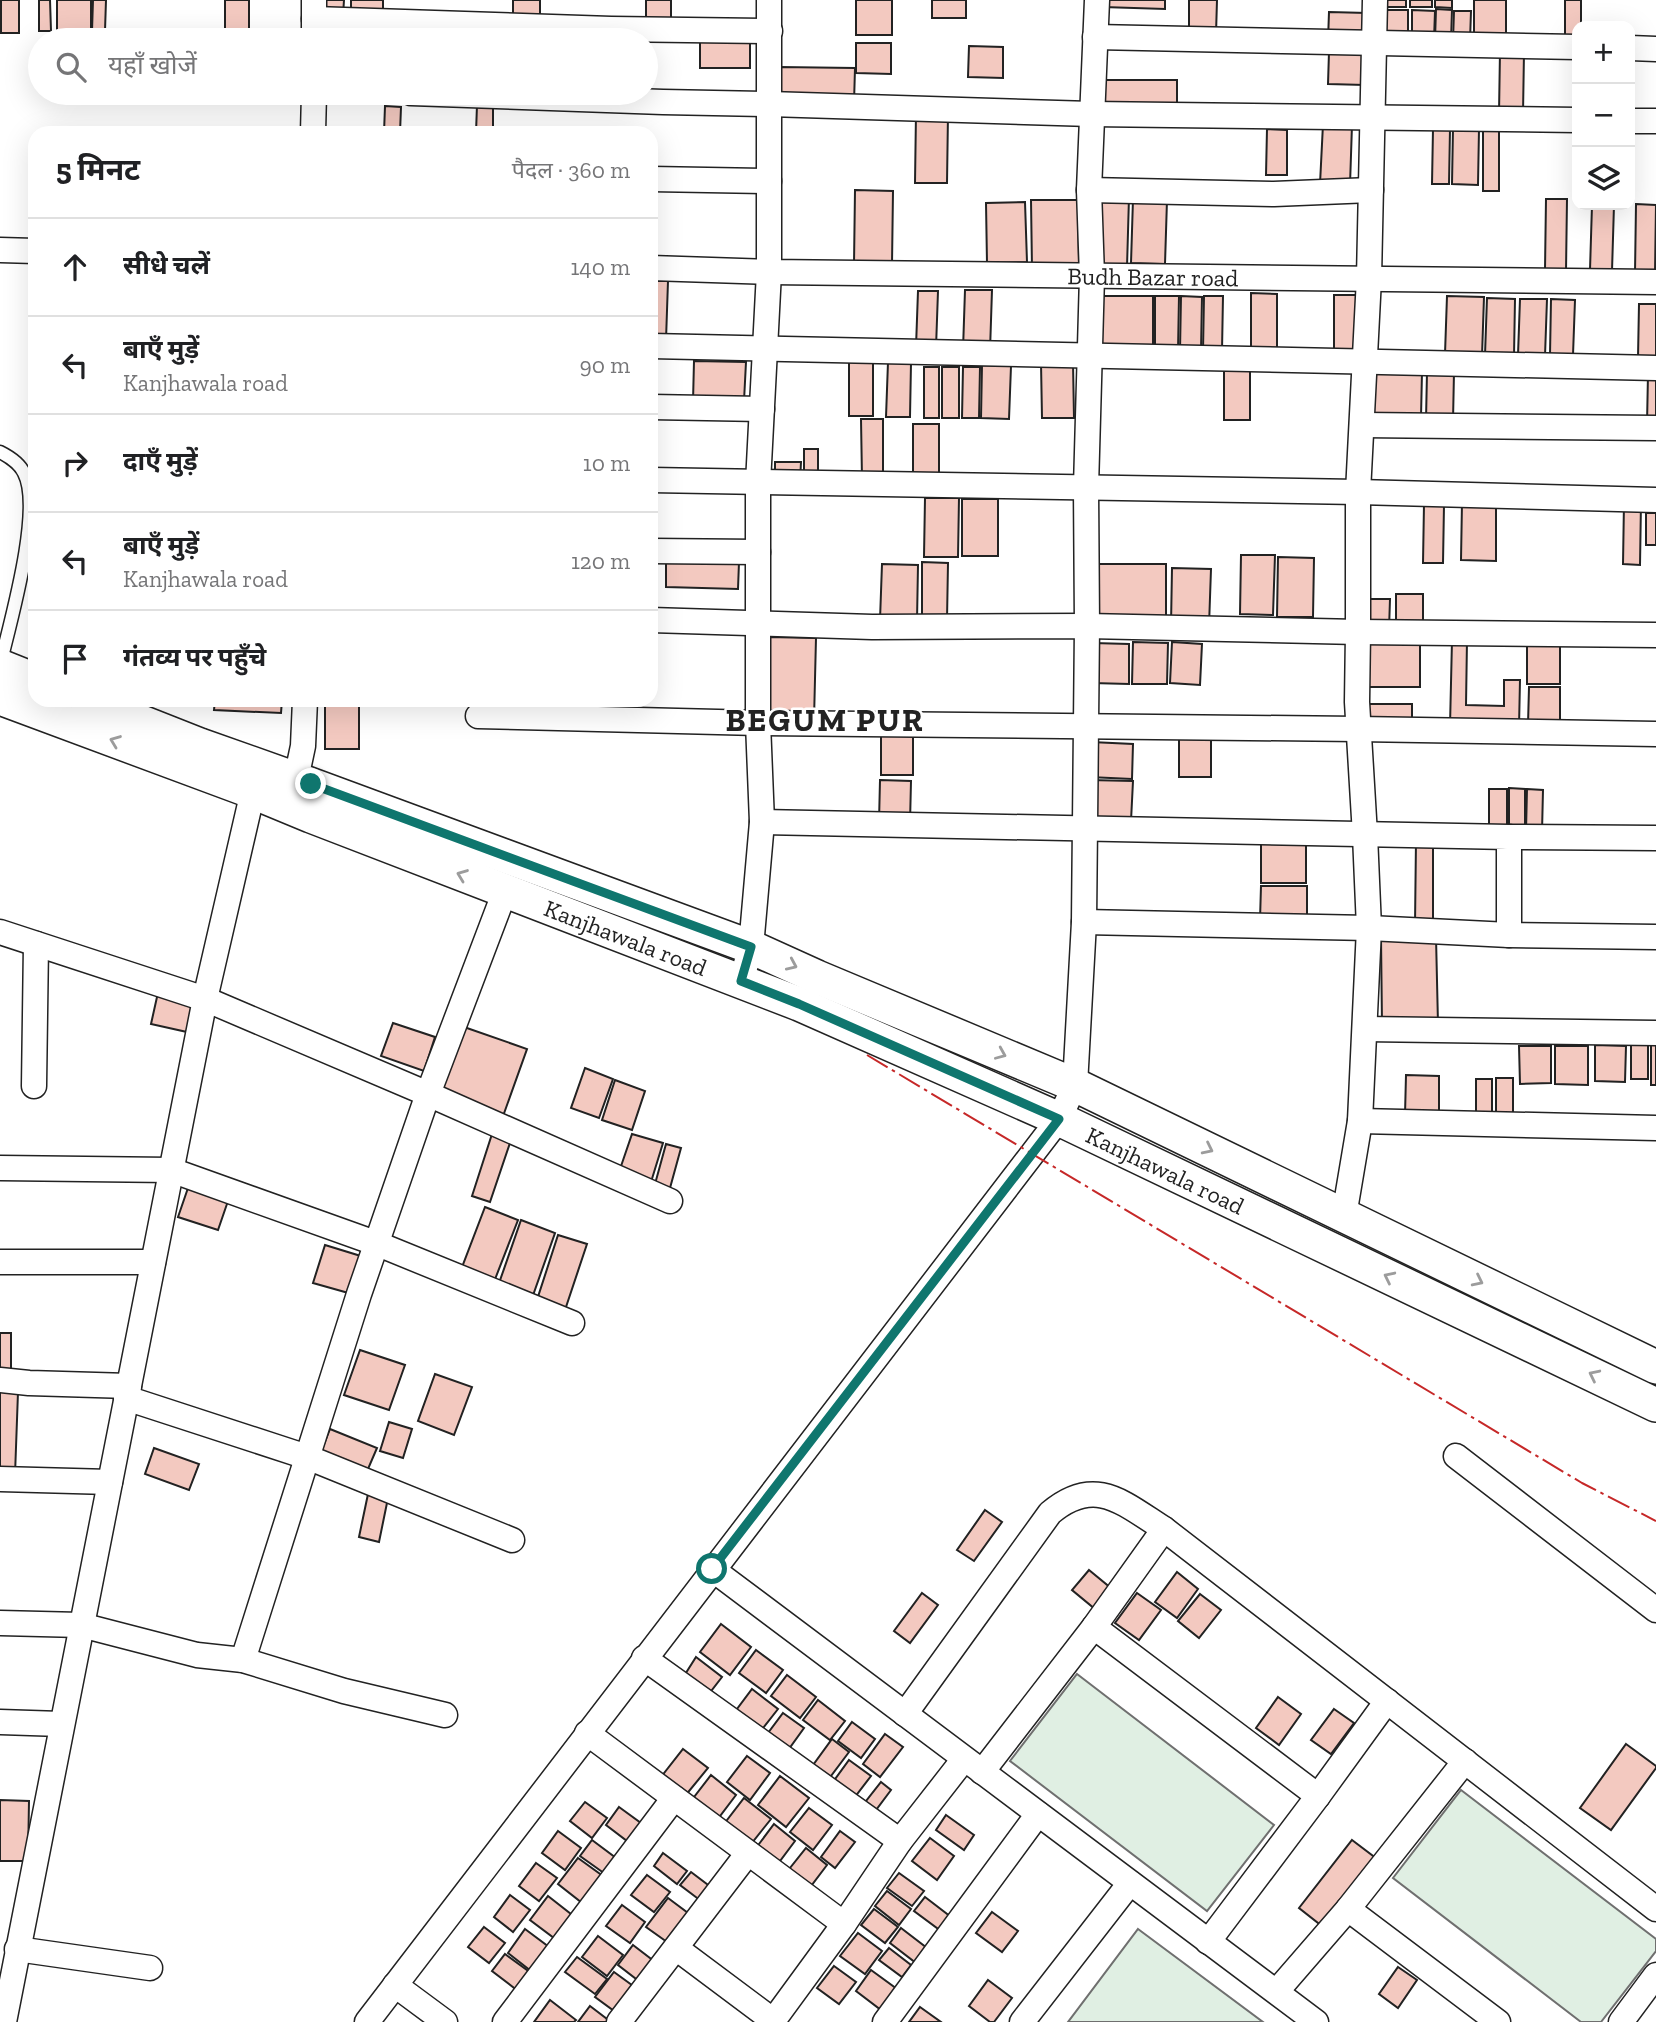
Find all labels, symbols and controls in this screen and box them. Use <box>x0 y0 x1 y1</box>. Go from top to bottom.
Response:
map controls <box>1572 21 1635 210</box>
button: + <box>1572 21 1635 84</box>
search box <box>28 28 658 105</box>
icon: search <box>52 48 90 86</box>
text: यहाँ खोजें <box>108 49 197 81</box>
button: − <box>1572 84 1635 147</box>
button: layers <box>1572 147 1635 210</box>
text: 5 मिनट <box>56 152 140 188</box>
text: पैदल · 360 m <box>512 156 630 184</box>
icon: ahead <box>56 248 94 286</box>
text: सीधे चलें <box>123 249 210 281</box>
text: 140 m <box>570 253 630 281</box>
street label: Budh Bazar road <box>1067 261 1239 292</box>
text: बाएँ मुड़ें <box>123 333 199 365</box>
icon: left <box>56 346 94 384</box>
text: 90 m <box>579 351 630 379</box>
text: Kanjhawala road <box>123 369 288 397</box>
icon: right <box>56 444 94 482</box>
text: दाएँ मुड़ें <box>123 445 198 477</box>
text: 10 m <box>583 449 630 477</box>
text: बाएँ मुड़ें <box>123 529 199 561</box>
icon: left <box>56 542 94 580</box>
text: 120 m <box>571 547 630 575</box>
text: Kanjhawala road <box>123 565 288 593</box>
icon: arrive <box>56 640 94 678</box>
text: गंतव्य पर पहुँचे <box>123 641 266 673</box>
district label: BEGUM PUR <box>725 701 925 739</box>
one-way arrow <box>110 736 122 750</box>
route end <box>295 768 326 799</box>
one-way arrow <box>456 869 468 883</box>
street label: Kanjhawala road <box>540 893 711 982</box>
one-way arrow <box>784 957 797 971</box>
one-way arrow <box>994 1046 1006 1060</box>
street label: Kanjhawala road <box>1082 1120 1249 1220</box>
one-way arrow <box>1201 1141 1213 1155</box>
one-way arrow <box>1384 1271 1396 1285</box>
one-way arrow <box>1471 1272 1483 1286</box>
one-way arrow <box>1589 1370 1601 1384</box>
route start <box>696 1553 727 1584</box>

